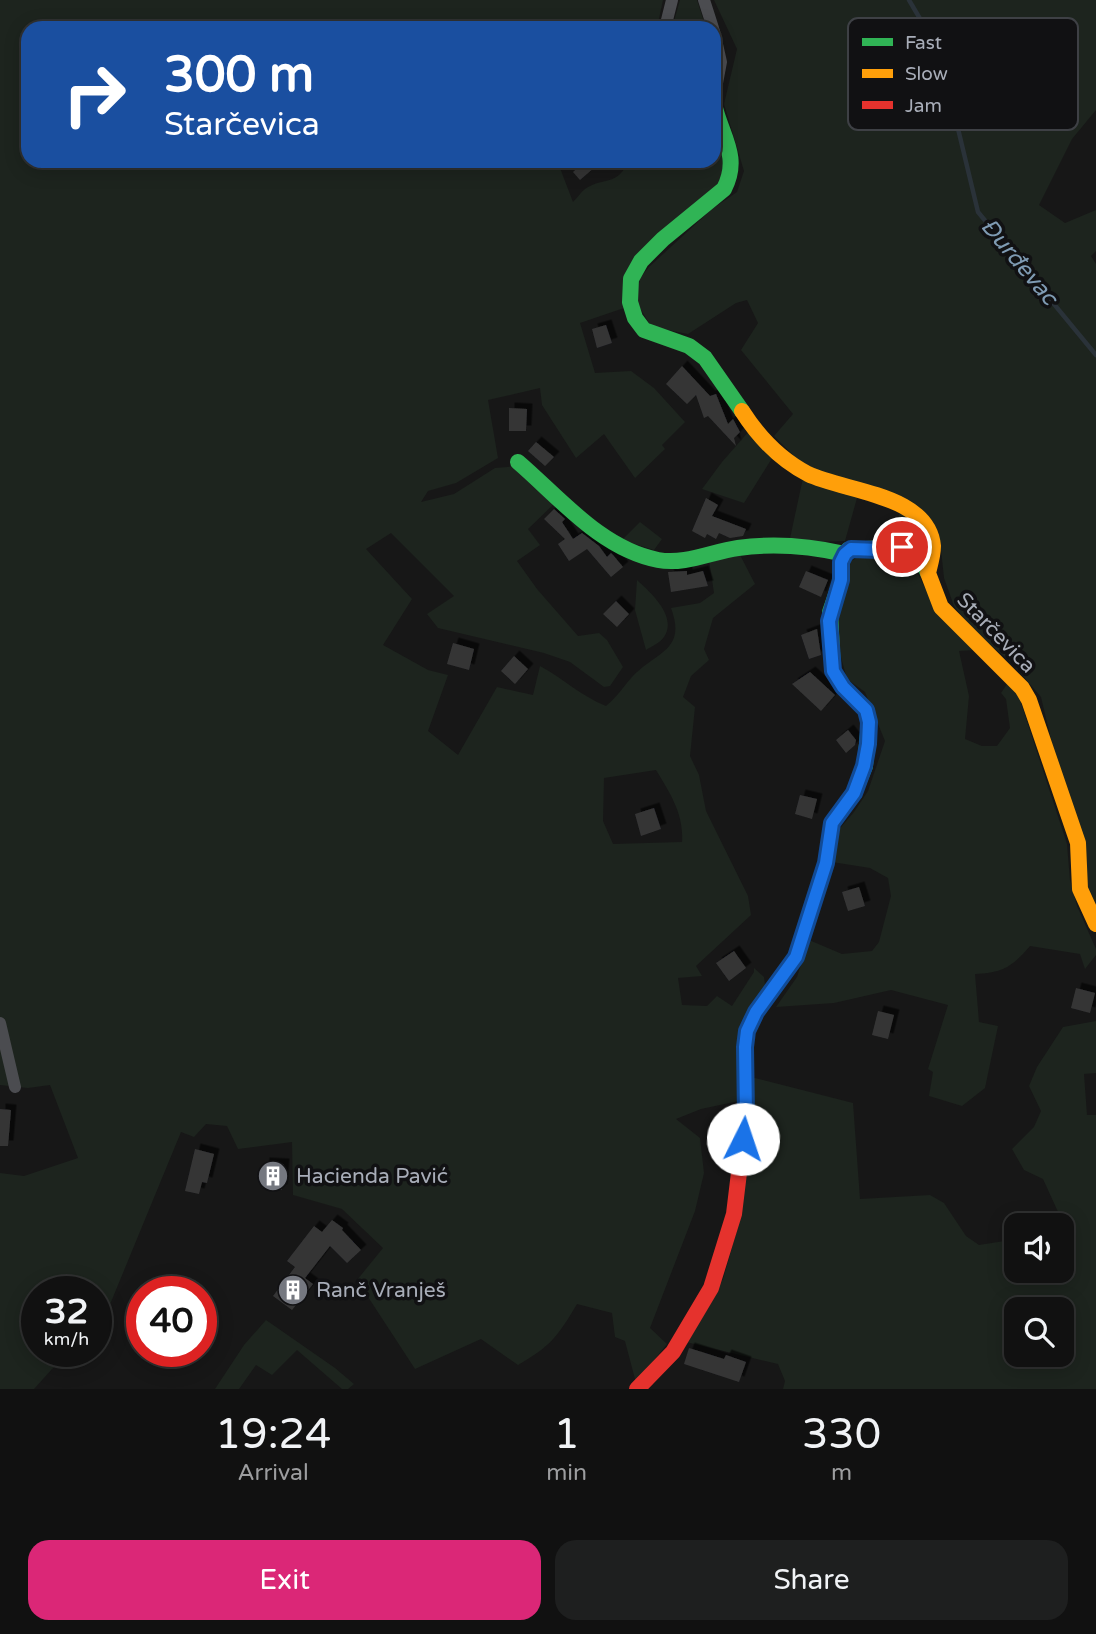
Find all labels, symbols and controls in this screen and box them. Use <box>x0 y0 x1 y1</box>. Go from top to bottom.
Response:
legend <box>848 18 1078 130</box>
text: Fast <box>905 32 942 54</box>
text: 300 m <box>164 46 314 105</box>
icon: right <box>49 49 140 140</box>
text: Slow <box>905 63 948 85</box>
text: Jam <box>905 95 942 117</box>
text: Starčevica <box>164 106 320 144</box>
water label: Đurđevac <box>975 213 1065 313</box>
pin <box>872 517 932 577</box>
icon: arrive <box>883 528 921 566</box>
street label: Starčevica <box>951 588 1041 678</box>
position arrow <box>706 1102 780 1176</box>
building icon: Hacienda Pavić <box>256 1159 290 1193</box>
place label: Hacienda Pavić <box>296 1164 448 1189</box>
map controls <box>1004 1213 1074 1367</box>
button: sound <box>1004 1213 1074 1283</box>
building icon: Ranč Vranješ <box>276 1273 310 1307</box>
speed limit sign: 40 <box>126 1276 217 1367</box>
place label: Ranč Vranješ <box>316 1278 446 1303</box>
text: 32 <box>45 1291 88 1333</box>
button: search <box>1004 1297 1074 1367</box>
text: km/h <box>44 1328 89 1350</box>
text: 19:24 <box>215 1409 331 1460</box>
text: 1 <box>553 1409 580 1460</box>
text: 330 <box>802 1409 881 1460</box>
text: Arrival <box>238 1459 309 1487</box>
text: min <box>546 1459 587 1487</box>
text: m <box>831 1459 852 1487</box>
button: Exit <box>28 1540 541 1620</box>
button: Share <box>555 1540 1068 1620</box>

